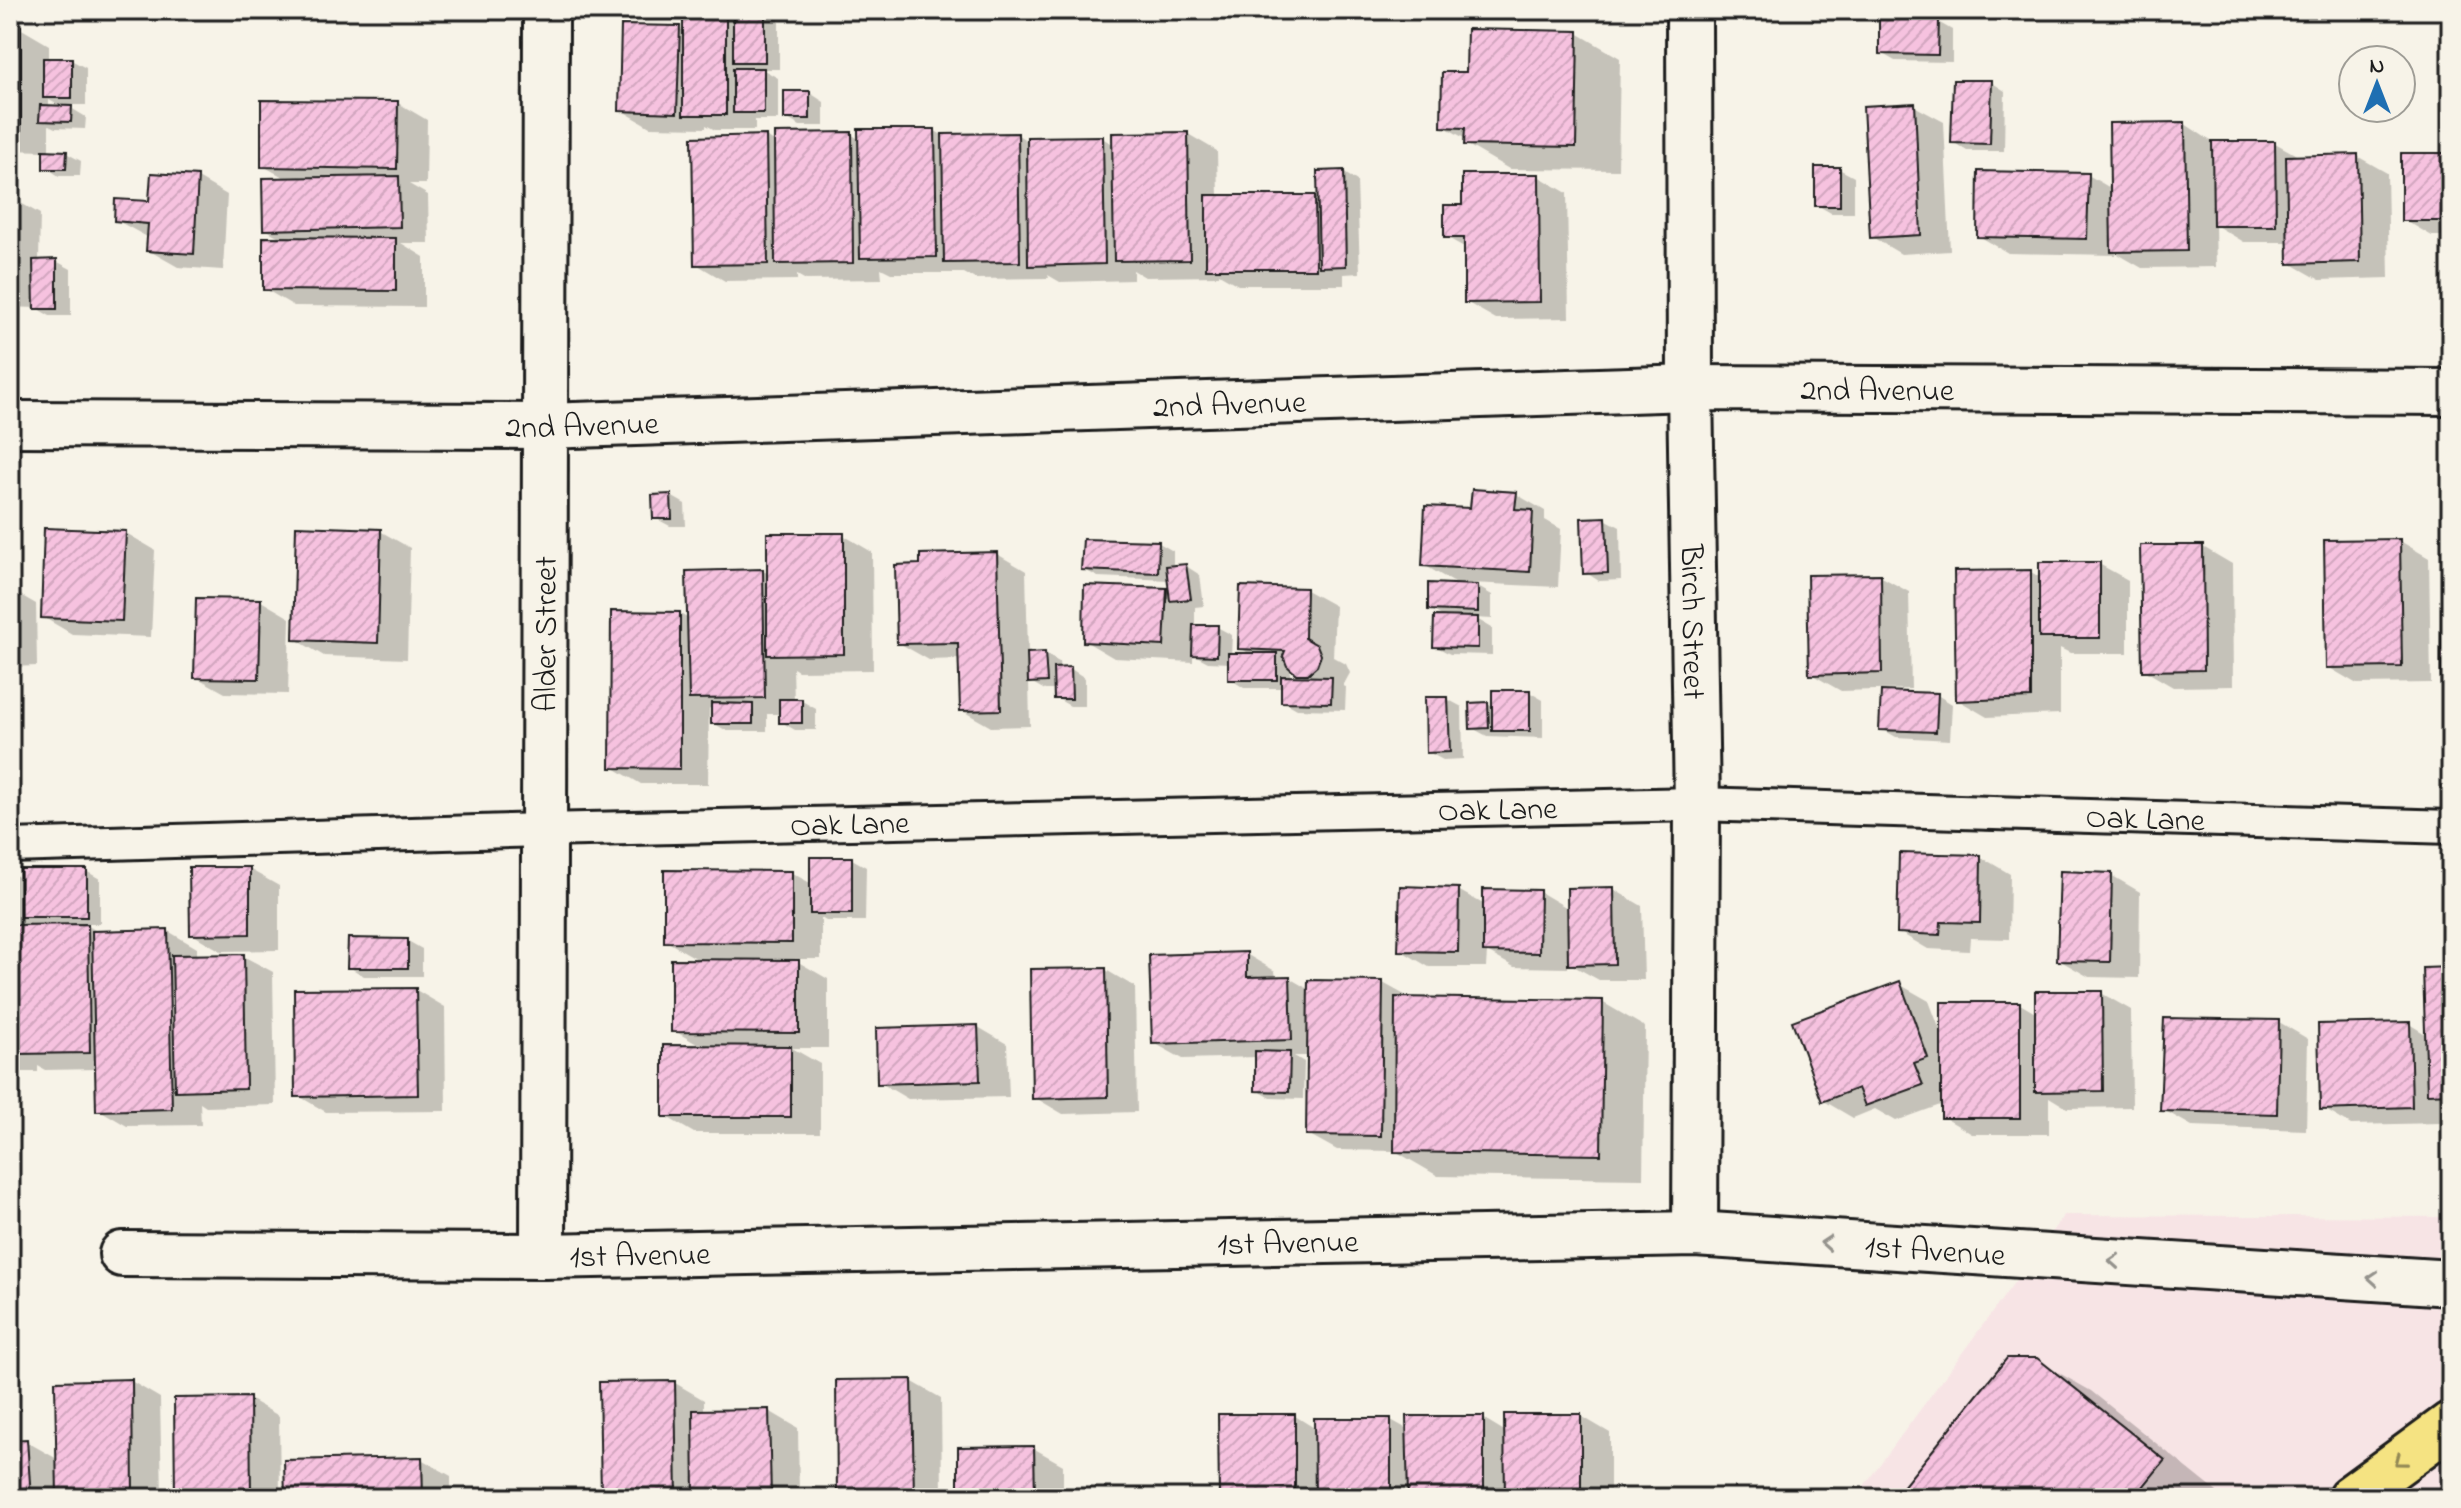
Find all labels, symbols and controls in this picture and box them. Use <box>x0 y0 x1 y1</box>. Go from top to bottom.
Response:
north arrow <box>2337 44 2417 124</box>
text: N <box>2370 51 2384 83</box>
street label: 2nd Avenue <box>1801 369 1955 416</box>
street label: 2nd Avenue <box>1152 381 1308 433</box>
street label: 2nd Avenue <box>505 402 660 453</box>
street label: Birch Street <box>1666 543 1715 700</box>
street label: Alder Street <box>524 556 572 712</box>
street label: Oak Lane <box>1437 787 1559 837</box>
street label: Oak Lane <box>2085 796 2206 847</box>
street label: Oak Lane <box>789 802 911 851</box>
street label: 1st Avenue <box>1217 1220 1360 1270</box>
street label: 1st Avenue <box>1863 1225 2008 1281</box>
street label: 1st Avenue <box>569 1233 712 1282</box>
one-way arrow <box>1819 1234 1832 1251</box>
one-way arrow <box>2107 1253 2120 1270</box>
one-way arrow <box>2366 1270 2379 1287</box>
one-way arrow <box>2395 1451 2409 1465</box>

